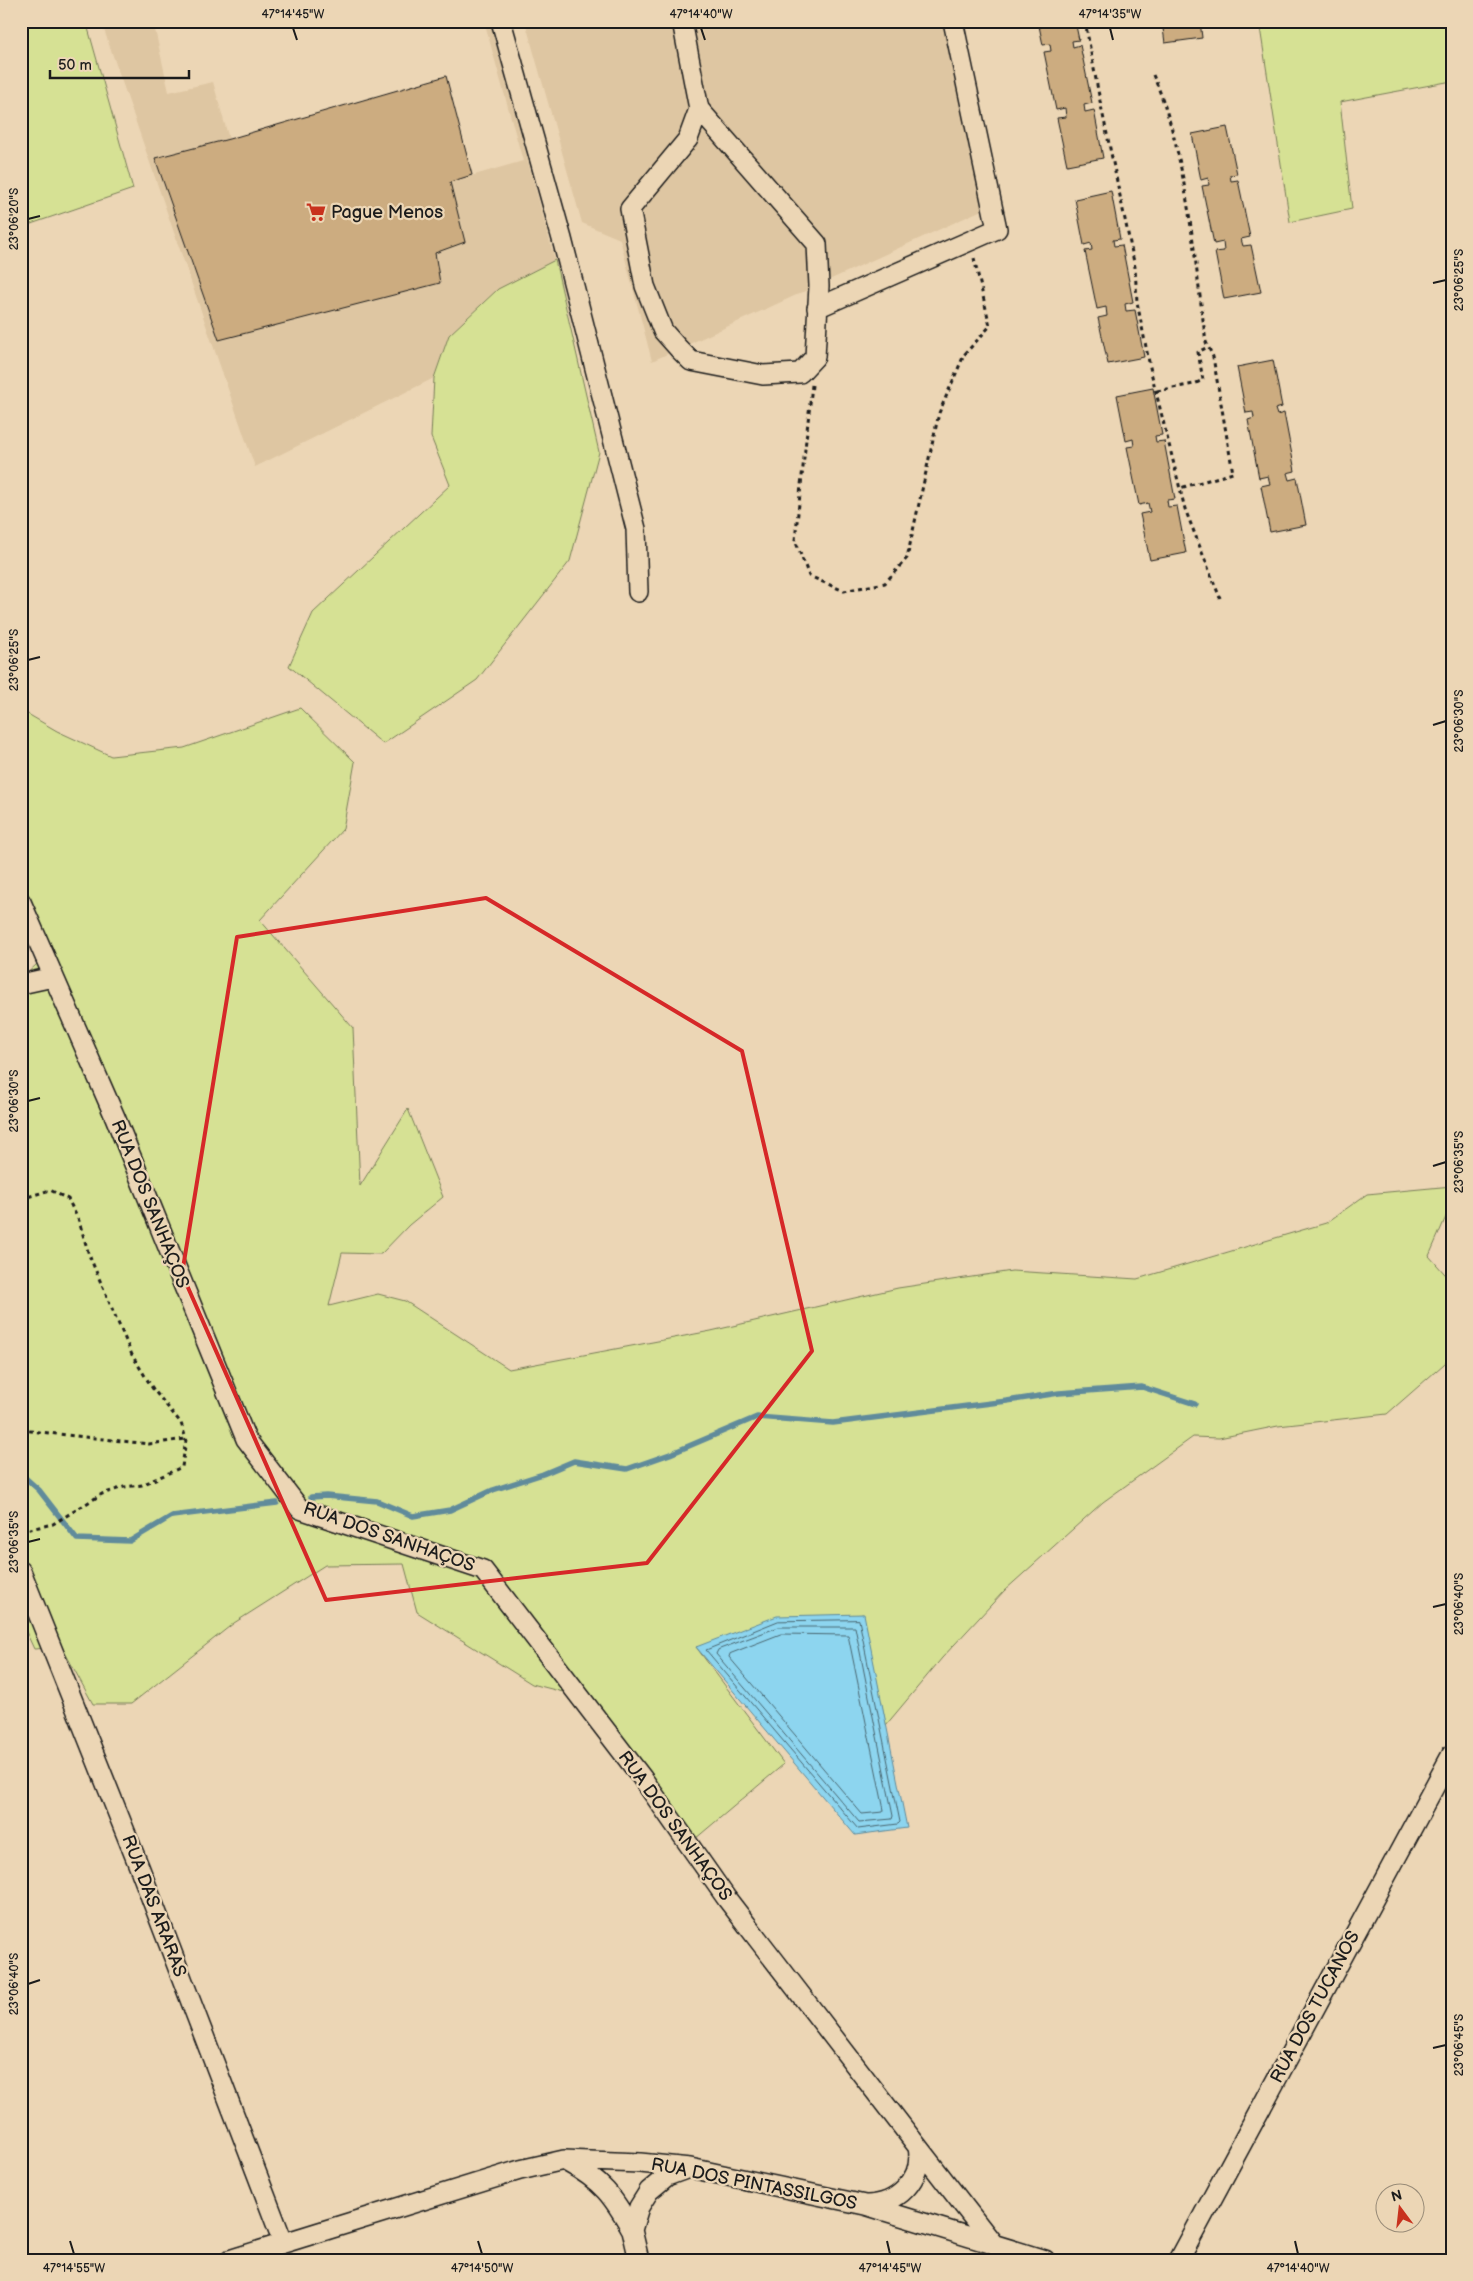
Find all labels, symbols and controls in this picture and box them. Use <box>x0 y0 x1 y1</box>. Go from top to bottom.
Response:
text: 47°14'45"W <box>261 7 325 22</box>
text: 47°14'40"W <box>669 7 733 22</box>
text: 47°14'35"W <box>1078 7 1142 22</box>
scale bar <box>50 48 189 80</box>
text: 50 m <box>58 56 92 75</box>
text: 23°06'20"S <box>7 188 22 250</box>
supermarket icon: Pague Menos <box>305 201 327 223</box>
place label: Pague Menos <box>331 202 443 223</box>
text: 23°06'25"S <box>1452 249 1467 311</box>
text: 23°06'25"S <box>7 629 22 691</box>
text: 23°06'30"S <box>1452 690 1467 752</box>
text: 23°06'30"S <box>7 1070 22 1132</box>
street label: RUA DOS SANHAÇOS <box>107 1117 193 1291</box>
text: 23°06'35"S <box>1452 1131 1467 1193</box>
street label: RUA DOS SANHAÇOS <box>301 1498 477 1576</box>
text: 23°06'35"S <box>7 1511 22 1573</box>
text: 23°06'40"S <box>1452 1573 1467 1635</box>
street label: RUA DOS SANHAÇOS <box>614 1747 736 1905</box>
street label: RUA DAS ARARAS <box>117 1832 191 1980</box>
street label: RUA DOS TUCANOS <box>1266 1927 1364 2087</box>
text: 23°06'40"S <box>7 1953 22 2015</box>
text: 23°06'45"S <box>1452 2014 1467 2076</box>
street label: RUA DOS PINTASSILGOS <box>649 2154 859 2214</box>
north arrow <box>1376 2184 1426 2234</box>
text: N <box>1389 2186 1404 2205</box>
text: 47°14'55"W <box>43 2261 105 2276</box>
text: 47°14'50"W <box>451 2261 513 2276</box>
text: 47°14'45"W <box>858 2261 922 2276</box>
text: 47°14'40"W <box>1266 2261 1330 2276</box>

